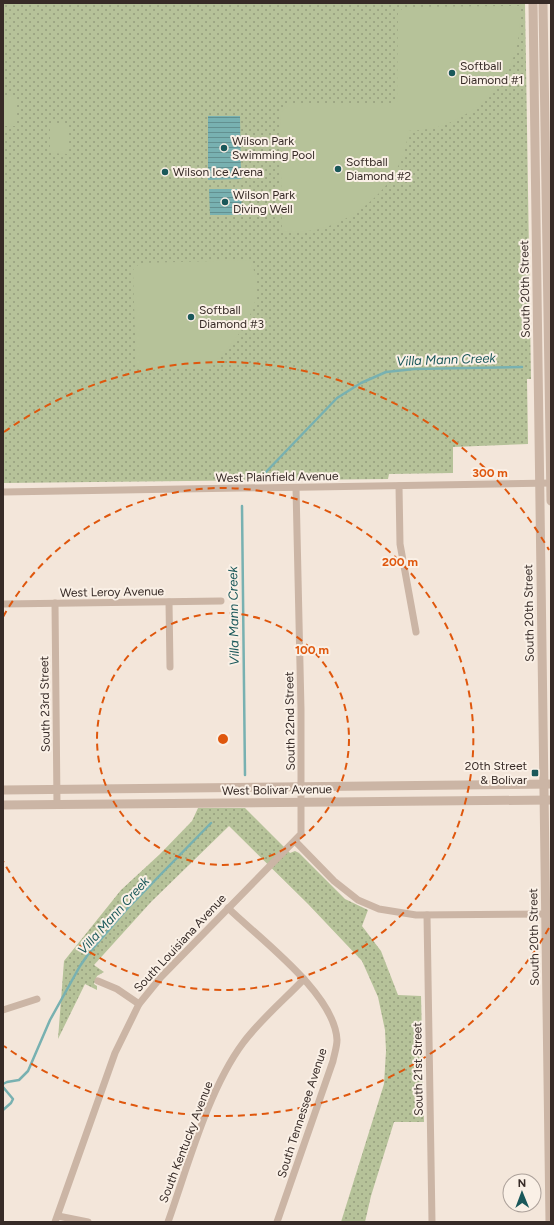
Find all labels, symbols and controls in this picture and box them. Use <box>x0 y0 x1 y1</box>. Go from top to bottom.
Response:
place label: Softball Diamond #1 <box>460 59 524 87</box>
marker: Softball Diamond #1 <box>447 68 457 78</box>
place label: Wilson Park Swimming Pool <box>232 134 315 162</box>
marker: Wilson Park Swimming Pool <box>219 143 229 153</box>
place label: Softball Diamond #2 <box>346 155 411 183</box>
marker: Softball Diamond #2 <box>333 164 343 174</box>
place label: Wilson Ice Arena <box>173 165 263 179</box>
marker: Wilson Ice Arena <box>160 167 170 177</box>
place label: Wilson Park Diving Well <box>233 188 295 216</box>
marker: Wilson Park Diving Well <box>220 197 230 207</box>
street label: South 20th Street <box>517 240 533 338</box>
place label: Softball Diamond #3 <box>199 303 264 331</box>
marker: Softball Diamond #3 <box>186 312 196 322</box>
water label: Villa Mann Creek <box>396 350 497 369</box>
text: 300 m <box>472 466 508 480</box>
street label: West Plainfield Avenue <box>215 469 339 485</box>
text: 200 m <box>382 555 418 569</box>
street label: South 20th Street <box>521 564 537 662</box>
water label: Villa Mann Creek <box>225 566 242 666</box>
street label: West Leroy Avenue <box>60 584 165 600</box>
text: 100 m <box>295 643 329 657</box>
street label: South 23rd Street <box>37 655 53 752</box>
street label: South 22nd Street <box>282 671 298 771</box>
centre of rings <box>216 732 230 746</box>
place label: 20th Street & Bolivar <box>465 759 527 787</box>
marker: 20th Street & Bolivar <box>530 768 540 778</box>
street label: West Bolivar Avenue <box>222 782 333 798</box>
water label: Villa Mann Creek <box>75 873 153 957</box>
street label: South 20th Street <box>526 888 542 986</box>
street label: South Louisiana Avenue <box>131 891 229 995</box>
street label: South 21st Street <box>410 1022 426 1116</box>
street label: South Tennessee Avenue <box>274 1046 330 1180</box>
street label: South Kentucky Avenue <box>156 1079 216 1205</box>
north arrow <box>502 1173 542 1213</box>
text: N <box>517 1177 526 1190</box>

